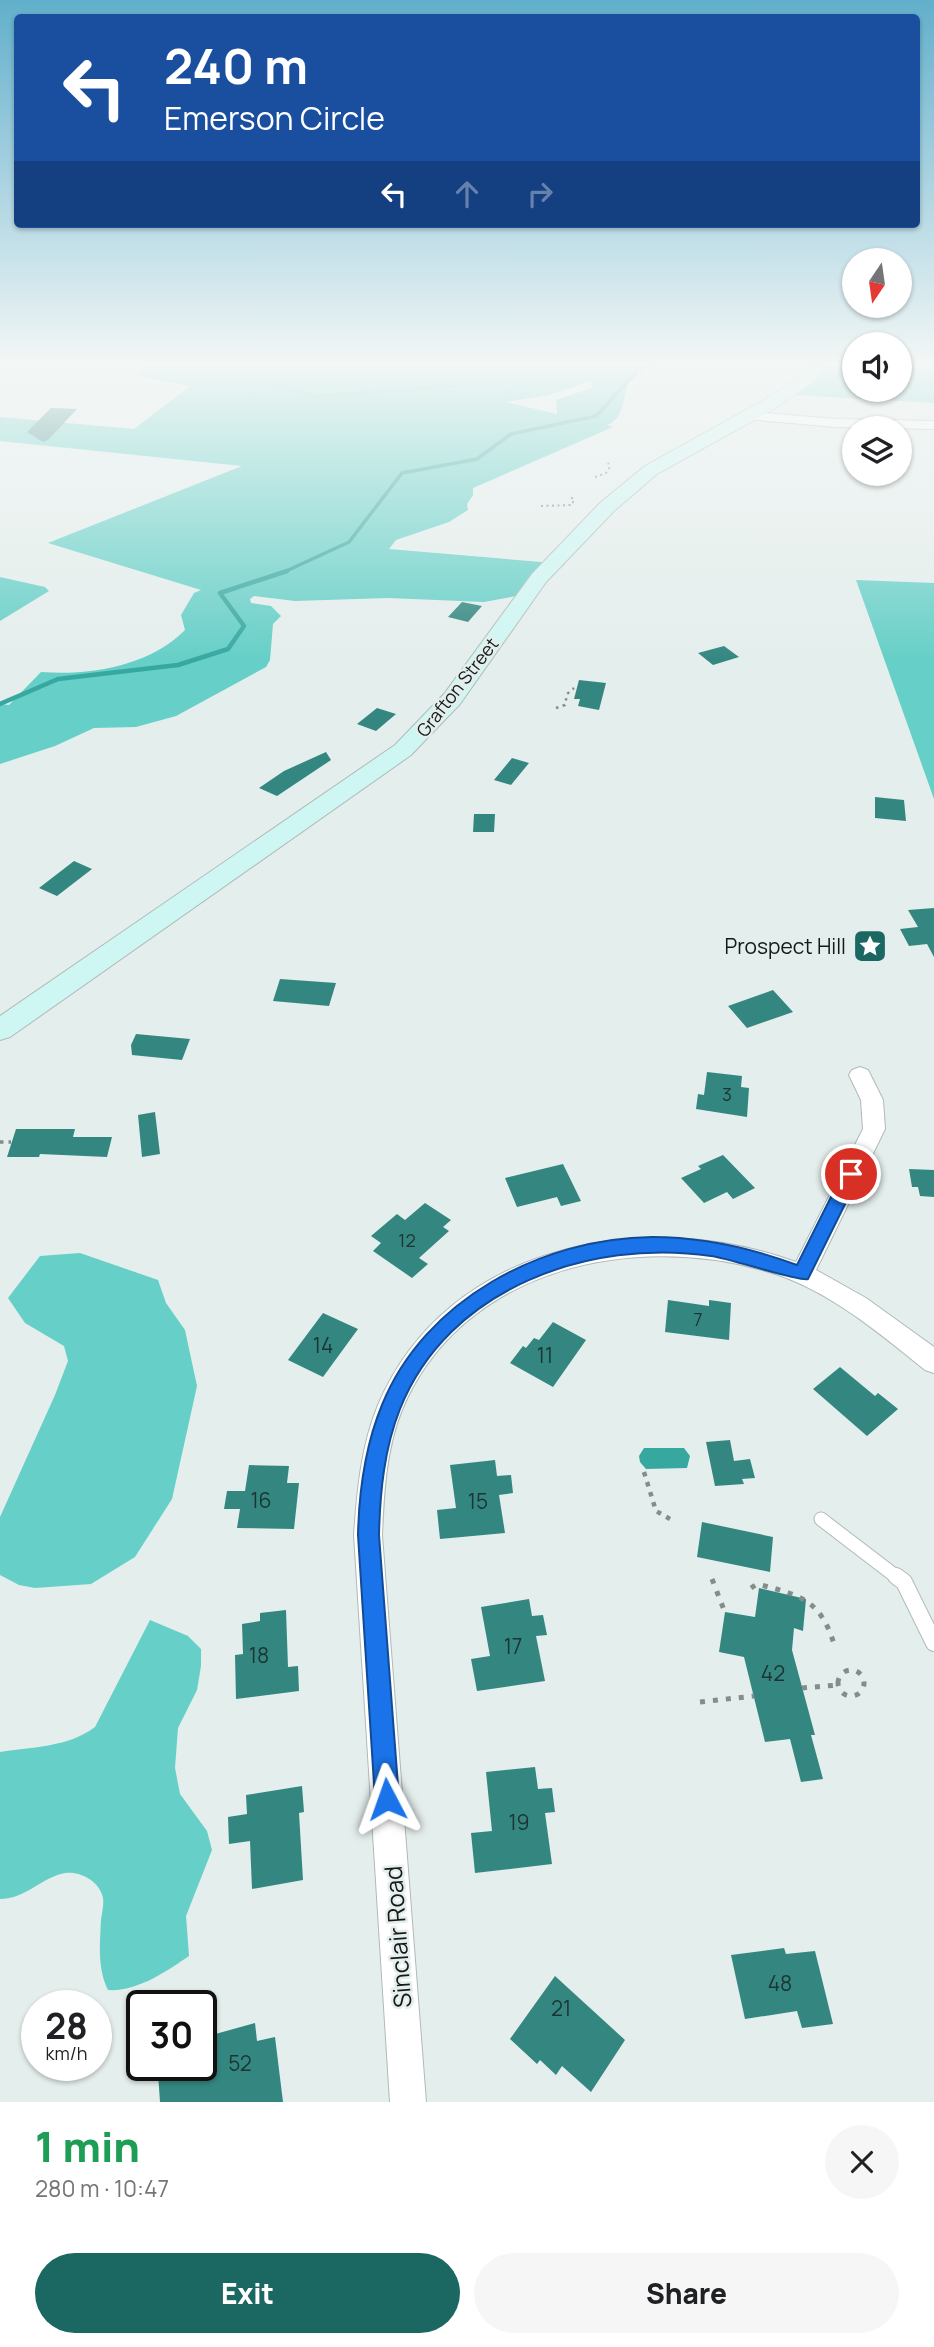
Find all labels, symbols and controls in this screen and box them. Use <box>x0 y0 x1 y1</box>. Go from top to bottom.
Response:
text: 240 m <box>164 32 308 99</box>
icon: left <box>49 42 140 133</box>
text: Emerson Circle <box>164 96 385 140</box>
icon: left <box>375 175 413 213</box>
icon: ahead <box>448 175 486 213</box>
icon: right <box>521 175 559 213</box>
north arrow <box>842 248 912 318</box>
map controls <box>842 248 912 486</box>
button: sound <box>842 332 912 402</box>
button: layers <box>842 416 912 486</box>
street label: Grafton Street <box>411 632 503 742</box>
place icon: Prospect Hill <box>851 927 889 965</box>
place label: Prospect Hill <box>725 932 846 960</box>
house number: 3 <box>722 1082 732 1106</box>
pin <box>821 1144 881 1204</box>
icon: arrive <box>832 1155 870 1193</box>
house number: 12 <box>398 1228 416 1252</box>
house number: 7 <box>693 1307 703 1331</box>
house number: 14 <box>313 1331 333 1359</box>
house number: 11 <box>537 1341 553 1369</box>
house number: 16 <box>250 1486 272 1514</box>
house number: 15 <box>468 1487 488 1515</box>
house number: 17 <box>504 1632 522 1660</box>
house number: 18 <box>249 1641 269 1669</box>
house number: 42 <box>761 1659 785 1687</box>
position arrow <box>350 1762 424 1836</box>
house number: 19 <box>508 1808 530 1836</box>
street label: Sinclair Road <box>376 1865 418 2009</box>
house number: 48 <box>768 1969 792 1997</box>
speed limit sign: 30 <box>126 1990 217 2081</box>
house number: 21 <box>551 1994 571 2022</box>
text: 28 <box>45 2002 88 2050</box>
text: km/h <box>46 2041 87 2065</box>
house number: 52 <box>228 2049 252 2077</box>
text: 1 min <box>35 2117 140 2175</box>
button: close <box>825 2125 899 2199</box>
text: 280 m · 10:47 <box>35 2172 169 2204</box>
button: Exit <box>35 2253 460 2333</box>
button: Share <box>474 2253 899 2333</box>

